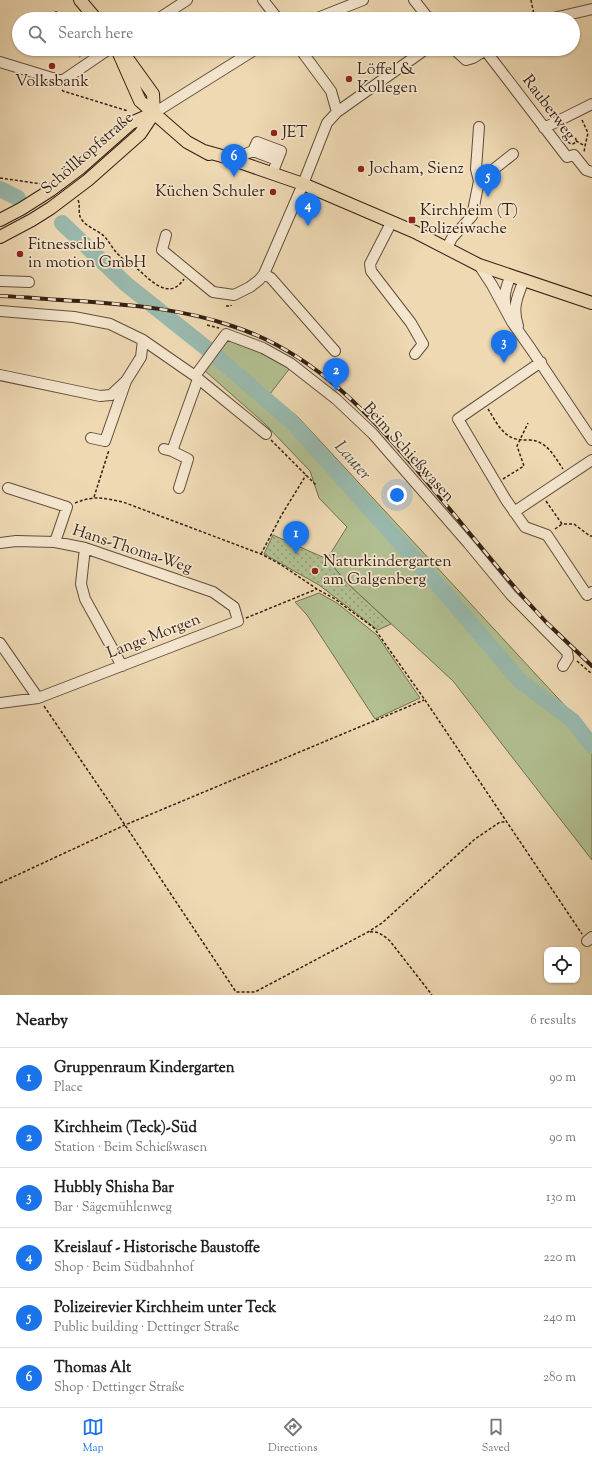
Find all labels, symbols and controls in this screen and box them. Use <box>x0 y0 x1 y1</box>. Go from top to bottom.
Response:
search box <box>12 12 580 56</box>
icon: search <box>26 23 48 45</box>
text: Search here <box>58 24 133 45</box>
place label: Löffel & Kollegen <box>357 59 418 100</box>
marker: Volksbank <box>47 61 57 71</box>
street label: Rauberweg <box>516 70 580 146</box>
place label: Volksbank <box>15 71 89 94</box>
marker: Löffel & Kollegen <box>344 74 354 84</box>
street label: Schöllkopfstraße <box>37 107 139 201</box>
place label: JET <box>281 122 308 145</box>
marker: JET <box>269 128 279 138</box>
pin: 6 <box>221 144 247 177</box>
place label: Jocham, Sienz <box>368 158 464 181</box>
marker: Jocham, Sienz <box>356 164 366 174</box>
pin: 5 <box>475 164 501 197</box>
place label: Küchen Schuler <box>155 181 265 204</box>
marker: Küchen Schuler <box>268 187 278 197</box>
pin: 4 <box>295 193 321 226</box>
place label: Kirchheim (T) Polizeiwache <box>420 200 518 241</box>
marker: Kirchheim (T) Polizeiwache <box>407 215 417 225</box>
place label: Fitnessclub in motion GmbH <box>28 234 147 275</box>
marker: Fitnessclub in motion GmbH <box>15 249 25 259</box>
pin: 3 <box>491 330 517 363</box>
pin: 2 <box>323 358 349 391</box>
street label: Beim Schießwasen <box>357 398 459 508</box>
water label: Lauter <box>328 436 376 486</box>
your location <box>387 485 407 505</box>
street label: Hans-Thoma-Weg <box>69 520 195 580</box>
pin: 1 <box>283 521 309 554</box>
place label: Naturkindergarten am Galgenberg <box>323 551 452 592</box>
marker: Naturkindergarten am Galgenberg <box>310 566 320 576</box>
street label: Lange Morgen <box>104 608 205 665</box>
map controls <box>544 947 580 983</box>
button: locate <box>544 947 580 983</box>
text: Nearby <box>16 1009 68 1033</box>
text: 6 results <box>530 1012 576 1030</box>
text: Gruppenraum Kindergarten <box>54 1058 235 1079</box>
text: 1 <box>27 1069 31 1087</box>
text: 90 m <box>549 1069 576 1087</box>
text: Place <box>54 1079 83 1097</box>
text: Kirchheim (Teck)-Süd <box>54 1118 197 1139</box>
text: 2 <box>26 1129 32 1147</box>
text: 90 m <box>549 1129 576 1147</box>
text: Station · Beim Schießwasen <box>54 1139 207 1157</box>
text: Hubbly Shisha Bar <box>54 1178 174 1199</box>
text: 3 <box>26 1189 32 1207</box>
text: 130 m <box>546 1189 576 1207</box>
text: Bar · Sägemühlenweg <box>54 1199 172 1217</box>
text: Kreislauf - Historische Baustoffe <box>54 1238 260 1259</box>
text: 4 <box>26 1249 32 1267</box>
text: 220 m <box>543 1249 576 1267</box>
text: Shop · Beim Südbahnhof <box>54 1259 194 1277</box>
text: Polizeirevier Kirchheim unter Teck <box>54 1298 277 1319</box>
text: 5 <box>27 1309 31 1327</box>
text: 240 m <box>543 1309 576 1327</box>
text: Public building · Dettinger Straße <box>54 1319 239 1337</box>
text: Thomas Alt <box>54 1358 131 1379</box>
text: 6 <box>26 1369 32 1387</box>
text: 280 m <box>543 1369 576 1387</box>
text: Shop · Dettinger Straße <box>54 1379 185 1397</box>
tab: Map <box>82 1416 104 1456</box>
tab: Directions <box>268 1416 318 1456</box>
tab: Saved <box>482 1416 510 1456</box>

